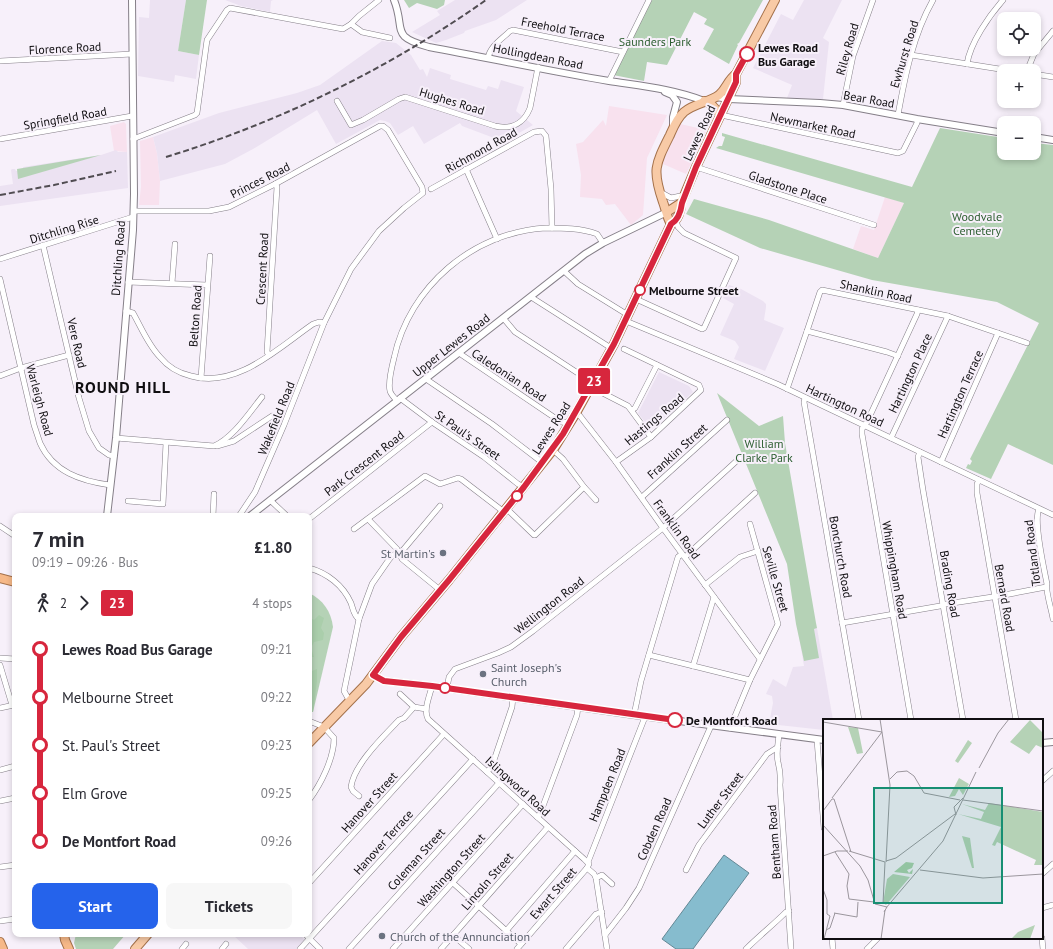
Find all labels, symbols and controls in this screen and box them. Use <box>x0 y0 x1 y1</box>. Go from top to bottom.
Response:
map controls <box>997 12 1041 160</box>
button: locate <box>997 12 1041 56</box>
street label: Freehold Terrace <box>520 14 606 44</box>
street label: Ewhurst Road <box>887 18 921 90</box>
street label: Riley Road <box>832 21 862 77</box>
park label: Saunders Park <box>619 34 691 49</box>
street label: Florence Road <box>28 39 102 57</box>
street label: Hollingdean Road <box>492 40 584 72</box>
place label: Lewes Road Bus Garage <box>758 40 818 69</box>
marker: Lewes Road Bus Garage <box>739 46 755 62</box>
button: + <box>997 64 1041 108</box>
street label: Hughes Road <box>418 84 486 118</box>
street label: Bear Road <box>842 87 896 111</box>
street label: Springfield Road <box>22 103 108 133</box>
street label: Lewes Road <box>680 103 718 163</box>
street label: Newmarket Road <box>769 109 857 141</box>
button: − <box>997 116 1041 160</box>
street label: Richmond Road <box>442 124 520 176</box>
street label: Princes Road <box>228 159 292 201</box>
street label: Gladstone Place <box>747 167 829 207</box>
park label: Woodvale Cemetery <box>952 209 1002 238</box>
street label: Ditchling Rise <box>28 211 100 247</box>
street label: Ditchling Road <box>108 220 128 296</box>
street label: Crescent Road <box>253 232 271 306</box>
street label: Shanklin Road <box>839 276 913 306</box>
place label: Melbourne Street <box>649 283 739 298</box>
street label: Belton Road <box>185 284 205 348</box>
marker: Melbourne Street <box>634 284 646 296</box>
street label: Upper Lewes Road <box>409 310 493 380</box>
street label: Vere Road <box>64 315 90 370</box>
street label: Hartington Place <box>885 331 935 415</box>
street label: Caledonian Road <box>469 345 549 405</box>
street label: Hartington Terrace <box>934 348 986 440</box>
street label: Warleigh Road <box>23 362 57 438</box>
line badge: 23 <box>576 368 612 394</box>
text: 23 <box>586 372 602 390</box>
district label: ROUND HILL <box>75 377 171 397</box>
street label: Wakefield Road <box>254 379 298 457</box>
street label: Hartington Road <box>804 380 886 430</box>
street label: Hastings Road <box>621 390 687 448</box>
street label: Lewes Road <box>528 399 574 457</box>
street label: St Paul's Street <box>432 407 504 463</box>
street label: Franklin Street <box>644 420 710 482</box>
street label: Park Crescent Road <box>321 427 407 499</box>
park label: William Clarke Park <box>735 436 793 465</box>
unlabelled marker <box>511 490 523 502</box>
street label: Franklin Road <box>650 496 704 562</box>
street label: Bonchurch Road <box>826 515 856 599</box>
street label: Totland Road <box>1020 519 1044 587</box>
street label: Whippingham Road <box>879 520 911 620</box>
text: 7 min <box>32 525 84 553</box>
text: £1.80 <box>254 538 292 557</box>
street label: Seville Street <box>759 544 793 614</box>
place label: St Martin's <box>381 546 435 561</box>
marker: St Martin's <box>438 548 448 558</box>
street label: Brading Road <box>937 549 963 619</box>
text: 09:19 – 09:26 · Bus <box>32 554 138 571</box>
street label: Bernard Road <box>992 563 1018 633</box>
street label: Wellington Road <box>511 573 587 637</box>
icon: walk <box>32 592 54 614</box>
icon: forward <box>73 592 95 614</box>
text: 23 <box>109 594 125 612</box>
text: 2 <box>60 595 67 612</box>
text: 4 stops <box>252 595 292 612</box>
text: Lewes Road Bus Garage <box>62 640 213 659</box>
text: 09:21 <box>261 641 292 658</box>
place label: Saint Joseph's Church <box>491 660 561 689</box>
marker: Saint Joseph's Church <box>478 669 488 679</box>
unlabelled marker <box>439 682 451 694</box>
text: Melbourne Street <box>62 688 173 707</box>
text: 09:22 <box>261 689 292 706</box>
marker: De Montfort Road <box>667 712 683 728</box>
place label: De Montfort Road <box>686 713 777 728</box>
inset map <box>823 719 1043 939</box>
text: St. Paul's Street <box>62 736 160 755</box>
text: 09:23 <box>261 737 292 754</box>
street label: Hampden Road <box>585 746 629 824</box>
street label: Islingword Road <box>482 753 554 819</box>
street label: Hanover Street <box>338 769 400 835</box>
street label: Luther Street <box>694 769 746 831</box>
text: Elm Grove <box>62 784 127 803</box>
text: 09:25 <box>261 785 292 802</box>
street label: Cobden Road <box>634 795 674 863</box>
street label: Bentham Road <box>764 804 784 880</box>
street label: Hanover Terrace <box>350 806 416 878</box>
street label: Coleman Street <box>384 825 448 893</box>
street label: Washington Street <box>414 830 488 910</box>
text: De Montfort Road <box>62 832 176 851</box>
text: 09:26 <box>261 833 292 850</box>
street label: Lincoln Street <box>458 849 516 913</box>
street label: Ewart Street <box>526 864 580 922</box>
button: Start <box>32 883 158 929</box>
button: Tickets <box>166 883 292 929</box>
place label: Church of the Annunciation <box>390 929 530 944</box>
marker: Church of the Annunciation <box>377 931 387 941</box>

